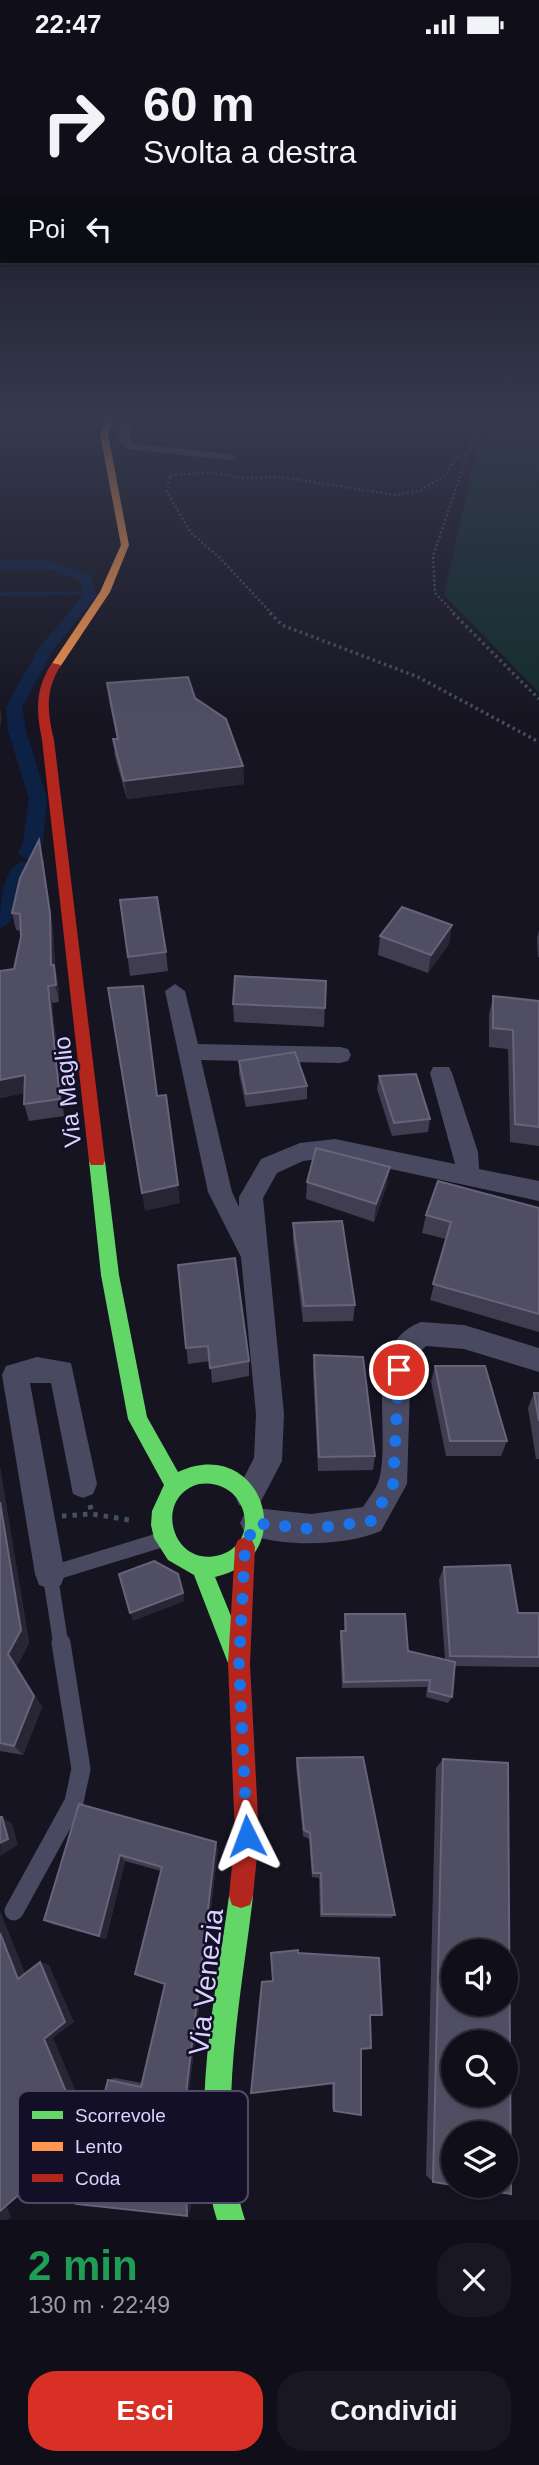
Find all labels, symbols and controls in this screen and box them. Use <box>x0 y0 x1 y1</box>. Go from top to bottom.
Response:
text: 22:47 <box>35 9 102 39</box>
icon: right <box>28 77 119 168</box>
text: 60 m <box>143 77 255 131</box>
text: Svolta a destra <box>143 134 356 170</box>
icon: left <box>80 210 118 248</box>
text: Poi <box>28 214 66 244</box>
street label: Via Maglio <box>48 1035 86 1149</box>
pin <box>369 1340 429 1400</box>
icon: arrive <box>380 1351 418 1389</box>
position arrow <box>210 1799 284 1873</box>
street label: Via Venezia <box>183 1907 229 2057</box>
map controls <box>441 1939 518 2198</box>
button: sound <box>441 1939 518 2016</box>
button: search <box>441 2030 518 2107</box>
legend <box>18 2091 248 2203</box>
text: Scorrevole <box>75 2105 166 2126</box>
button: layers <box>441 2121 518 2198</box>
text: Lento <box>75 2136 123 2157</box>
text: Coda <box>75 2168 121 2189</box>
text: 2 min <box>28 2242 138 2289</box>
button: close <box>437 2243 511 2317</box>
text: 130 m · 22:49 <box>28 2292 170 2318</box>
button: Esci <box>28 2371 263 2451</box>
button: Condividi <box>277 2371 511 2451</box>

